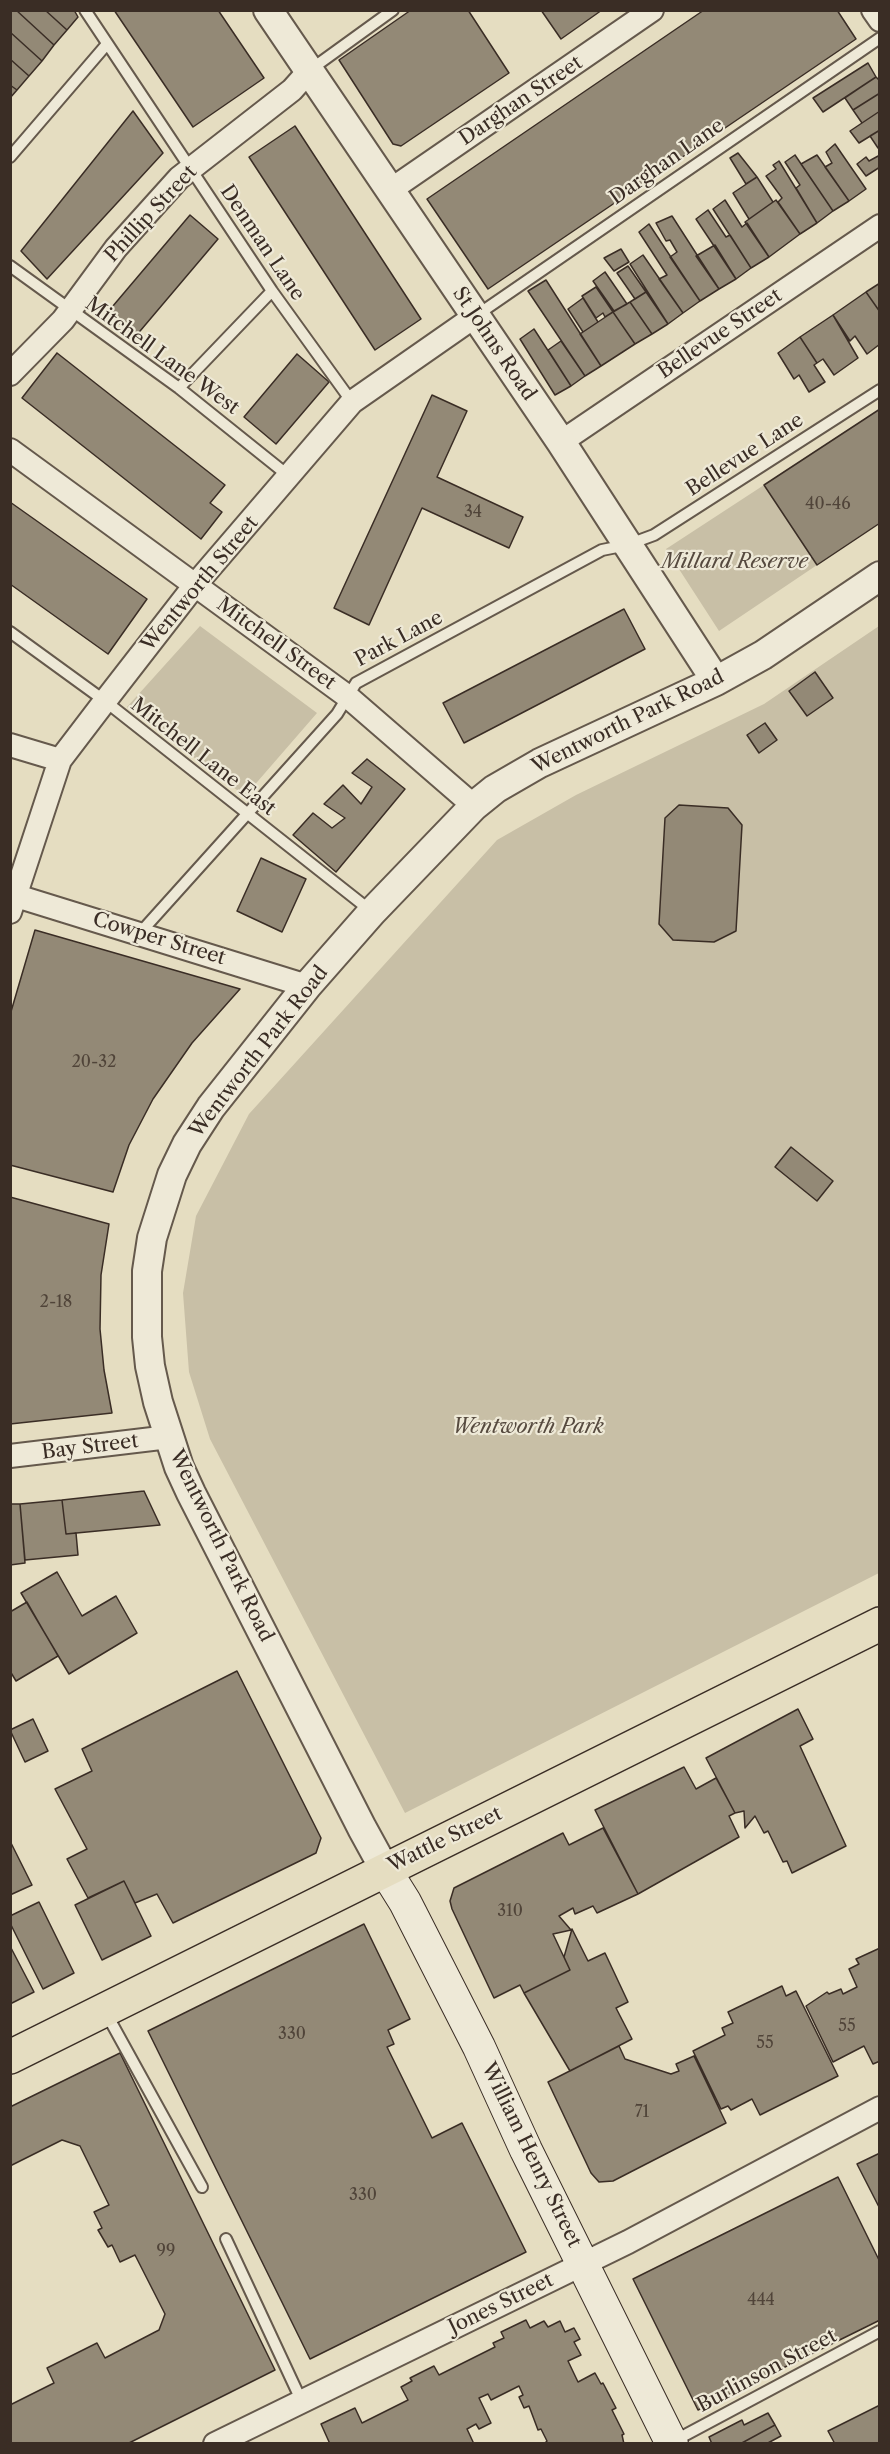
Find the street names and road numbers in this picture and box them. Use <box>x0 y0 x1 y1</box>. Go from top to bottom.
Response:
street label: Darghan Street <box>455 51 587 151</box>
street label: Darghan Lane <box>605 114 729 210</box>
street label: Phillip Street <box>100 160 202 268</box>
street label: Denman Lane <box>214 181 310 305</box>
street label: St Johns Road <box>447 283 541 405</box>
street label: Bellevue Street <box>654 284 786 384</box>
street label: Mitchell Lane West <box>80 292 244 420</box>
street label: Bellevue Lane <box>682 408 808 502</box>
street label: Wentworth Street <box>136 511 264 657</box>
street label: Mitchell Street <box>212 593 340 695</box>
street label: Park Lane <box>351 606 447 672</box>
street label: Wentworth Park Road <box>528 665 728 779</box>
street label: Mitchell Lane East <box>126 693 280 821</box>
street label: Cowper Street <box>90 907 228 971</box>
street label: Wentworth Park Road <box>185 962 333 1142</box>
street label: Bay Street <box>40 1429 140 1465</box>
street label: Wentworth Park Road <box>164 1446 278 1646</box>
street label: Wattle Street <box>384 1802 506 1878</box>
street label: William Henry Street <box>476 2059 586 2251</box>
street label: Jones Street <box>445 2268 557 2340</box>
street label: Burlinson Street <box>693 2324 841 2418</box>

